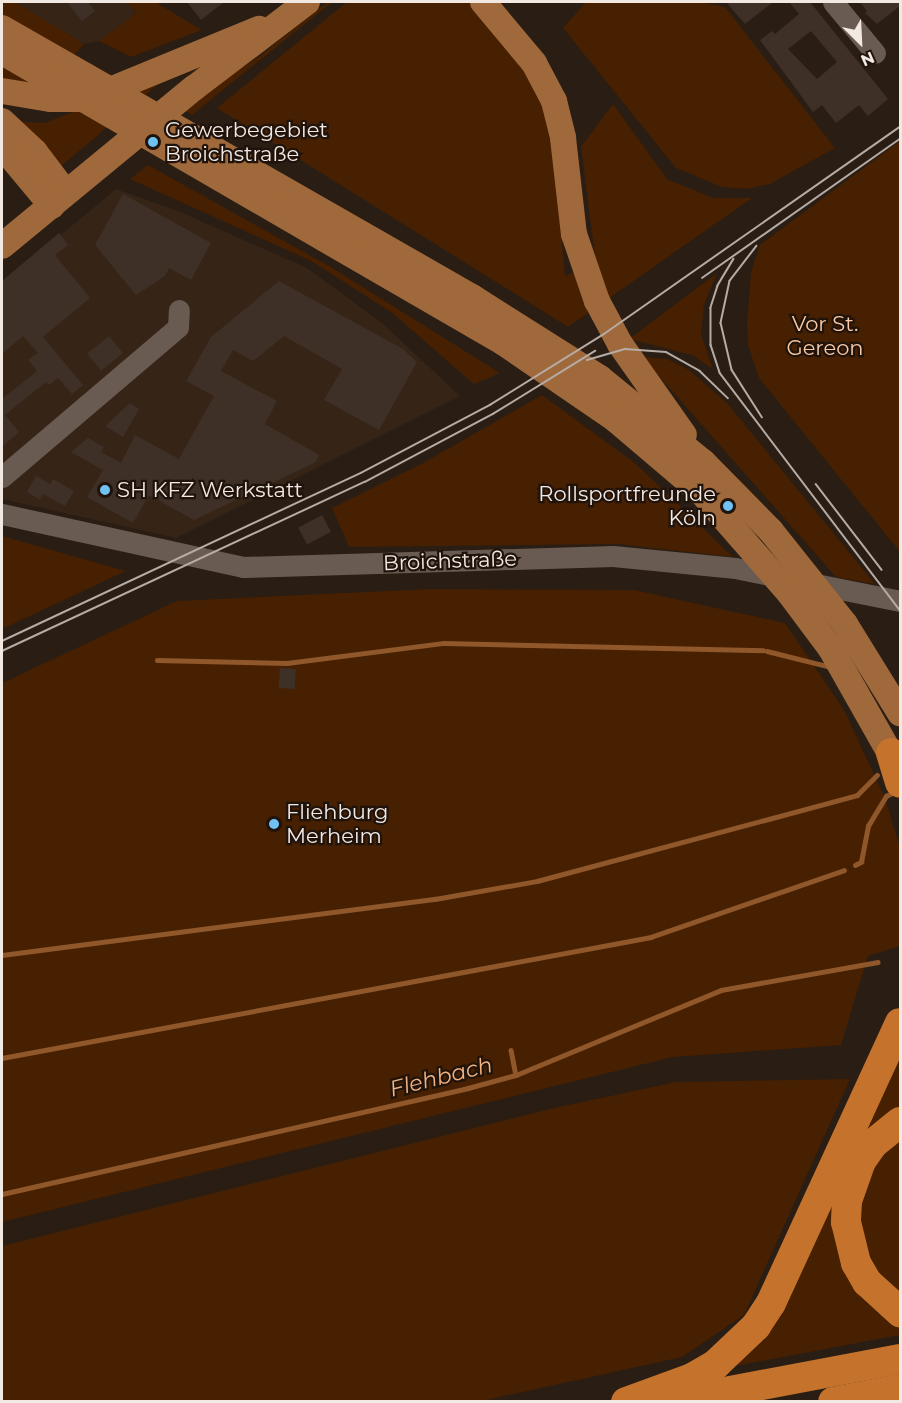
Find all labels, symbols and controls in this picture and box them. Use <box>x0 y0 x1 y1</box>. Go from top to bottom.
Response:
north arrow <box>830 12 890 72</box>
text: N <box>858 48 877 70</box>
place label: Gewerbegebiet Broichstraße <box>165 117 328 167</box>
marker: Gewerbegebiet Broichstraße <box>146 135 160 149</box>
park label: Vor St. Gereon <box>786 311 864 361</box>
place label: SH KFZ Werkstatt <box>117 477 303 503</box>
place label: Rollsportfreunde Köln <box>538 481 716 531</box>
marker: SH KFZ Werkstatt <box>98 483 112 497</box>
marker: Rollsportfreunde Köln <box>721 499 735 513</box>
street label: Broichstraße <box>383 546 517 576</box>
place label: Fliehburg Merheim <box>286 799 388 849</box>
marker: Fliehburg Merheim <box>267 817 281 831</box>
water label: Flehbach <box>387 1052 495 1102</box>

